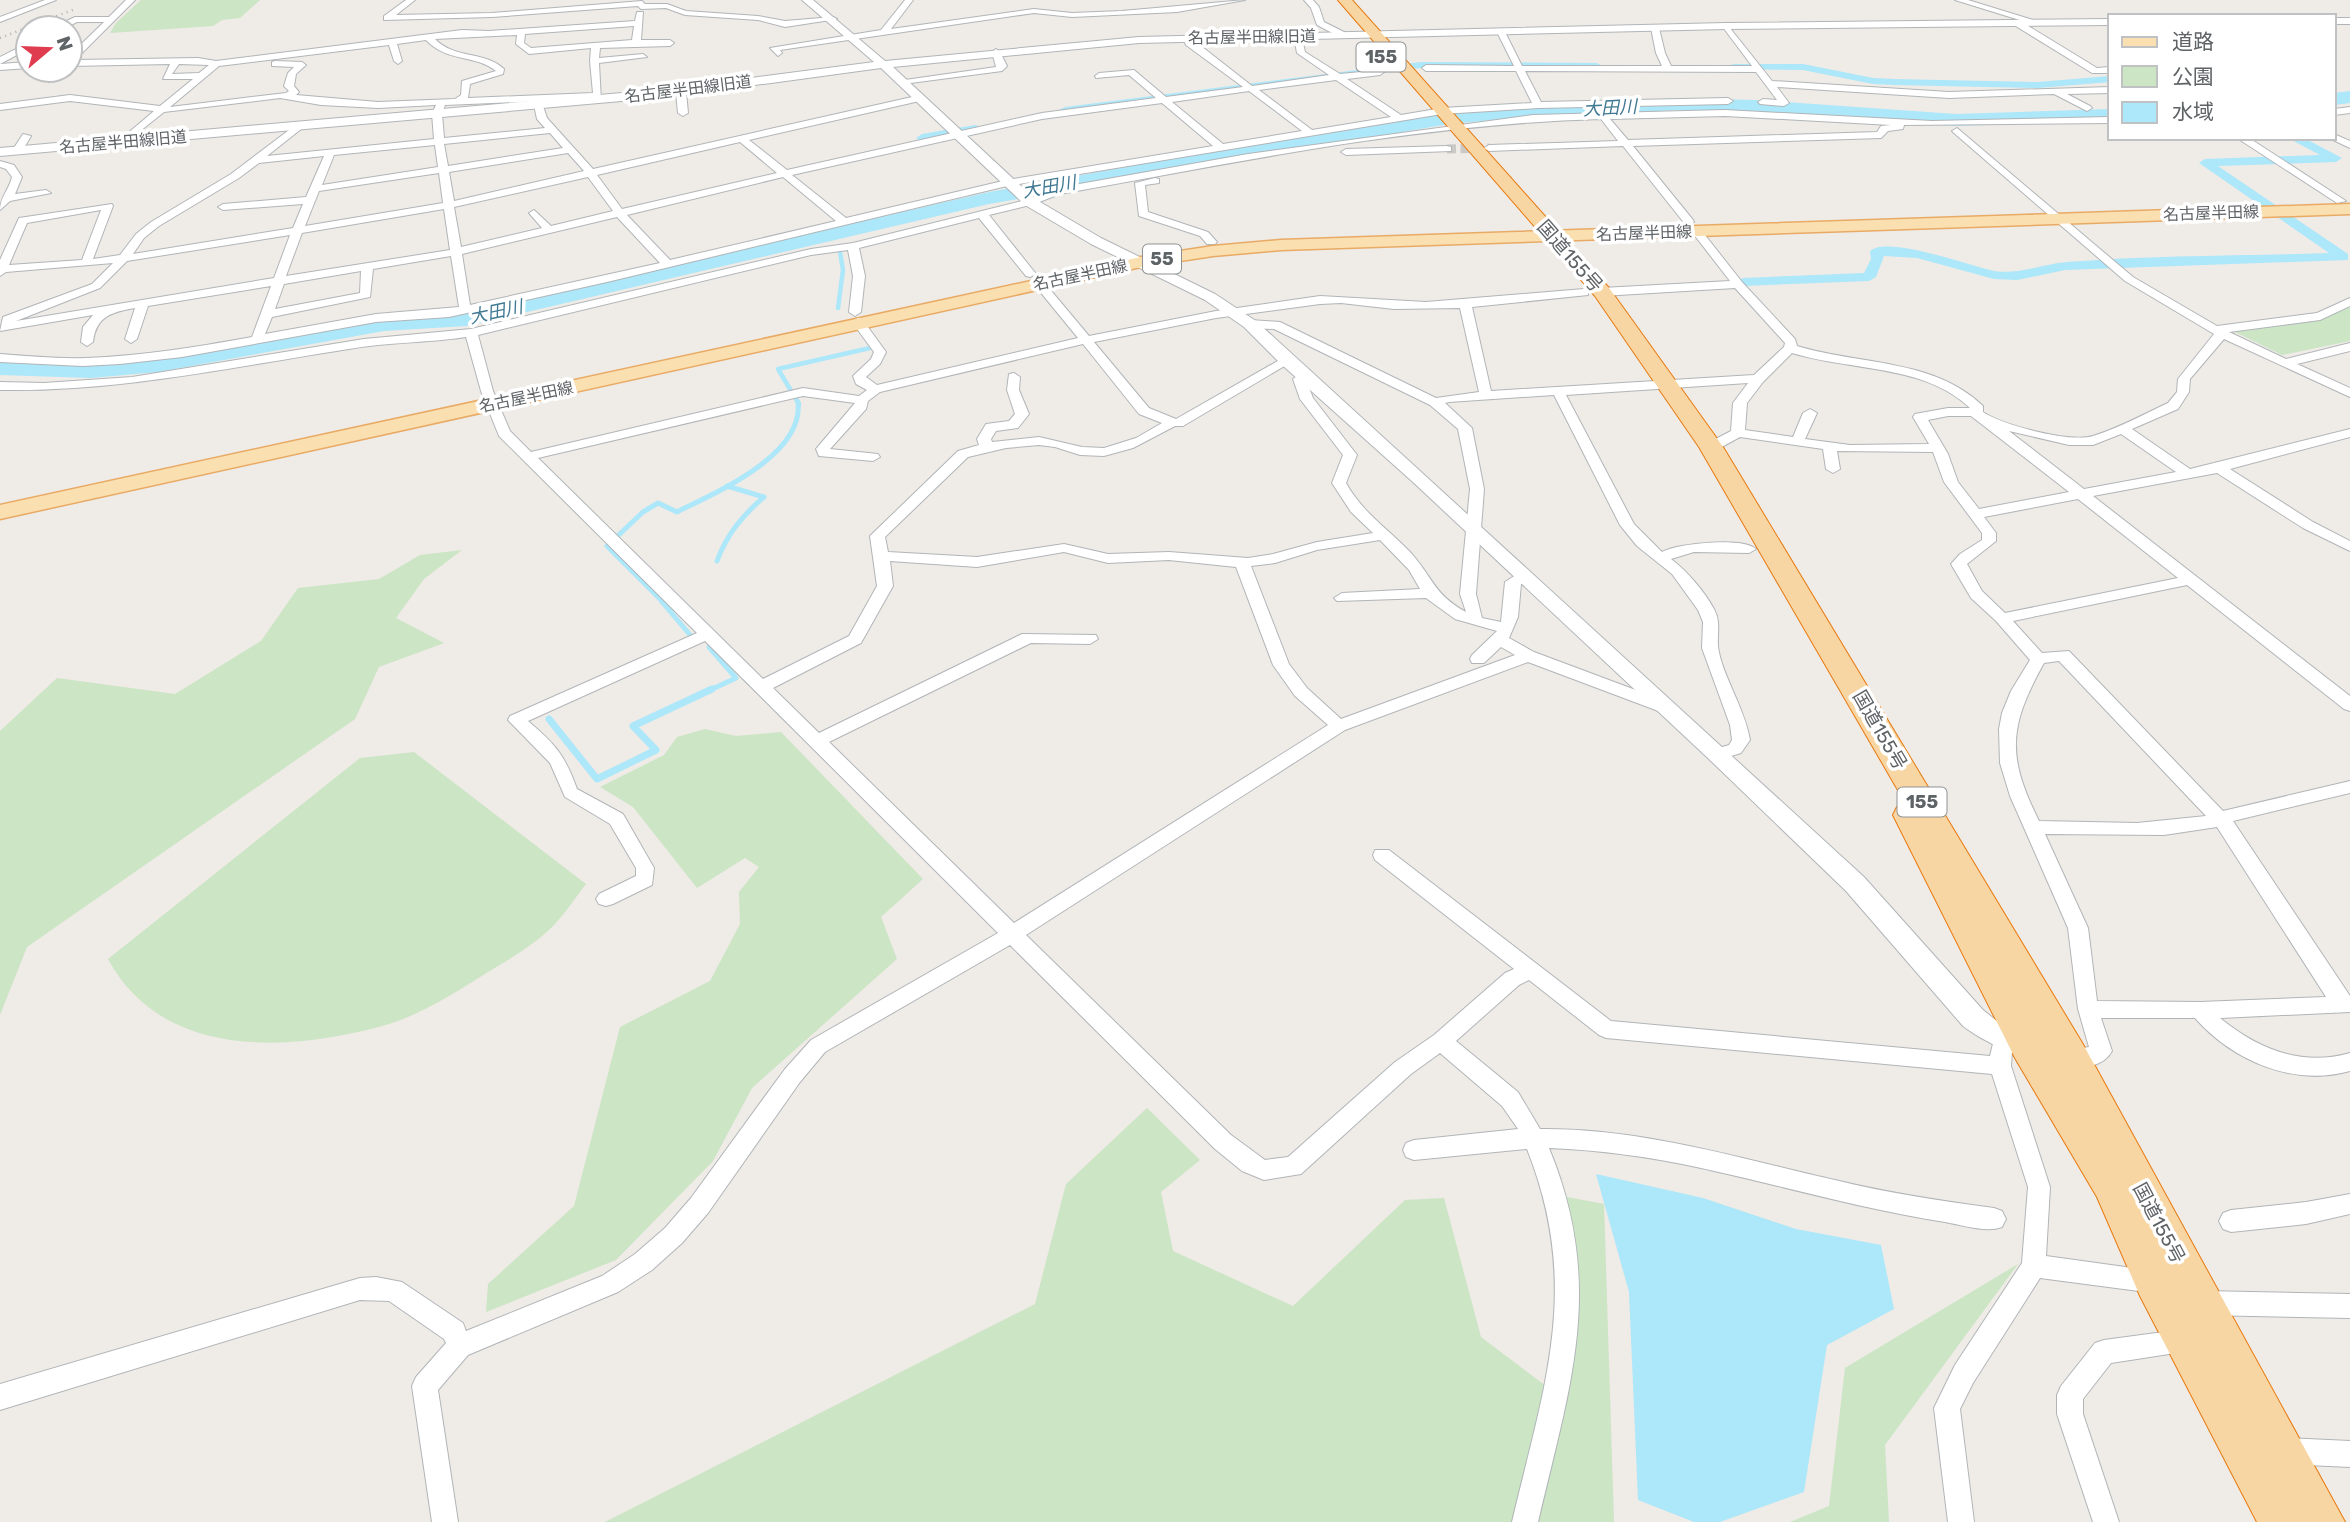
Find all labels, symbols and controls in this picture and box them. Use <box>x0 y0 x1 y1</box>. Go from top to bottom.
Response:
north arrow <box>14 14 84 84</box>
legend <box>2108 14 2336 140</box>
street label: 名古屋半田線旧道 <box>1188 26 1316 48</box>
text: 道路 <box>2172 29 2214 54</box>
text: N <box>52 33 78 54</box>
road number: 155 <box>1356 42 1406 72</box>
text: 公園 <box>2172 64 2214 89</box>
street label: 名古屋半田線旧道 <box>623 72 753 106</box>
water label: 大田川 <box>1582 95 1640 120</box>
text: 水域 <box>2172 99 2214 124</box>
street label: 名古屋半田線旧道 <box>58 127 188 157</box>
water label: 大田川 <box>1021 171 1079 203</box>
street label: 名古屋半田線 <box>2163 202 2259 224</box>
street label: 国道155号 <box>1533 215 1607 297</box>
street label: 名古屋半田線 <box>1596 222 1692 244</box>
road number: 55 <box>1143 244 1181 274</box>
street label: 名古屋半田線 <box>1031 256 1129 294</box>
water label: 大田川 <box>467 295 527 328</box>
street label: 名古屋半田線 <box>477 378 575 416</box>
street label: 国道155号 <box>1848 686 1912 774</box>
road number: 155 <box>1898 788 1946 816</box>
street label: 国道155号 <box>2128 1179 2190 1267</box>

